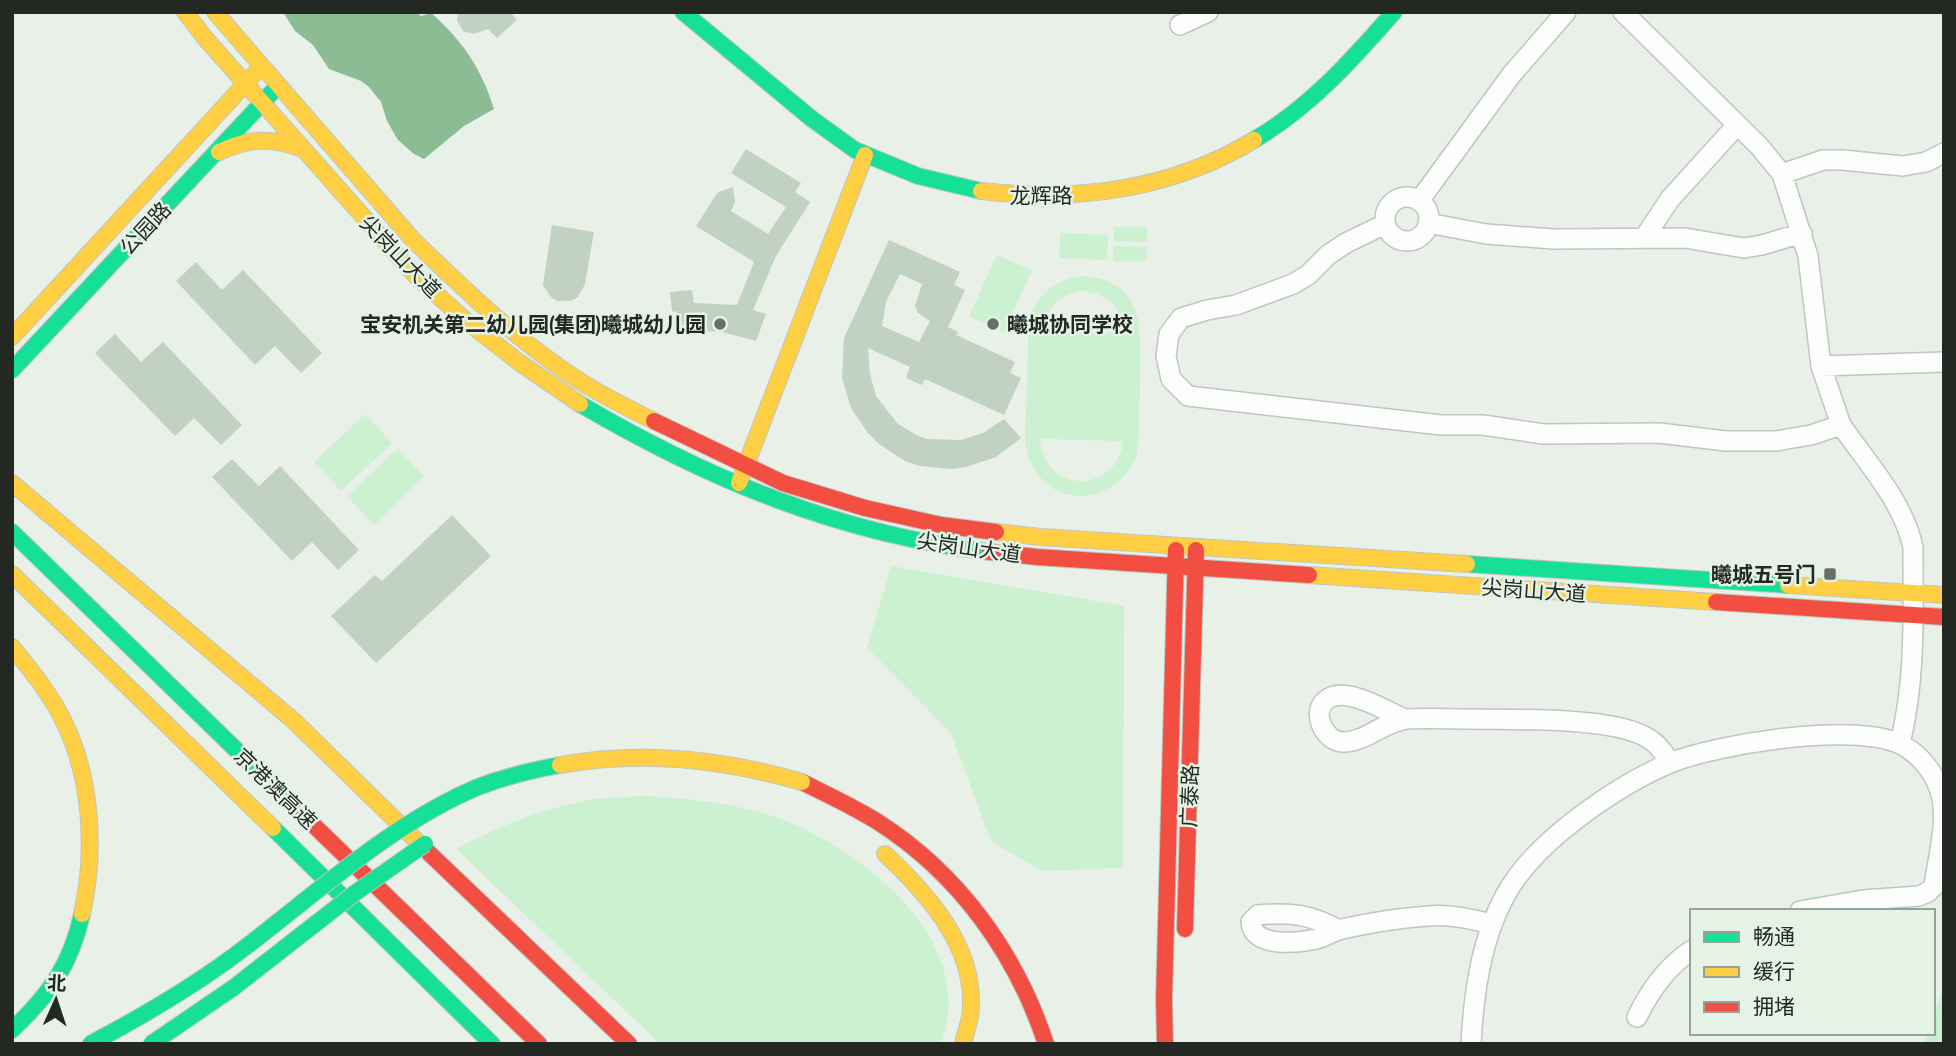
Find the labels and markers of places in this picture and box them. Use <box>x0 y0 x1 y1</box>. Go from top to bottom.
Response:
place label: 宝安机关第二幼儿园(集团)曦城幼儿园 <box>360 312 706 336</box>
place label: 曦城协同学校 <box>1007 312 1133 336</box>
marker: 宝安机关第二幼儿园(集团)曦城幼儿园 <box>712 316 728 332</box>
marker: 曦城协同学校 <box>985 316 1001 332</box>
place label: 曦城五号门 <box>1711 562 1816 586</box>
marker: 曦城五号门 <box>1822 566 1838 582</box>

